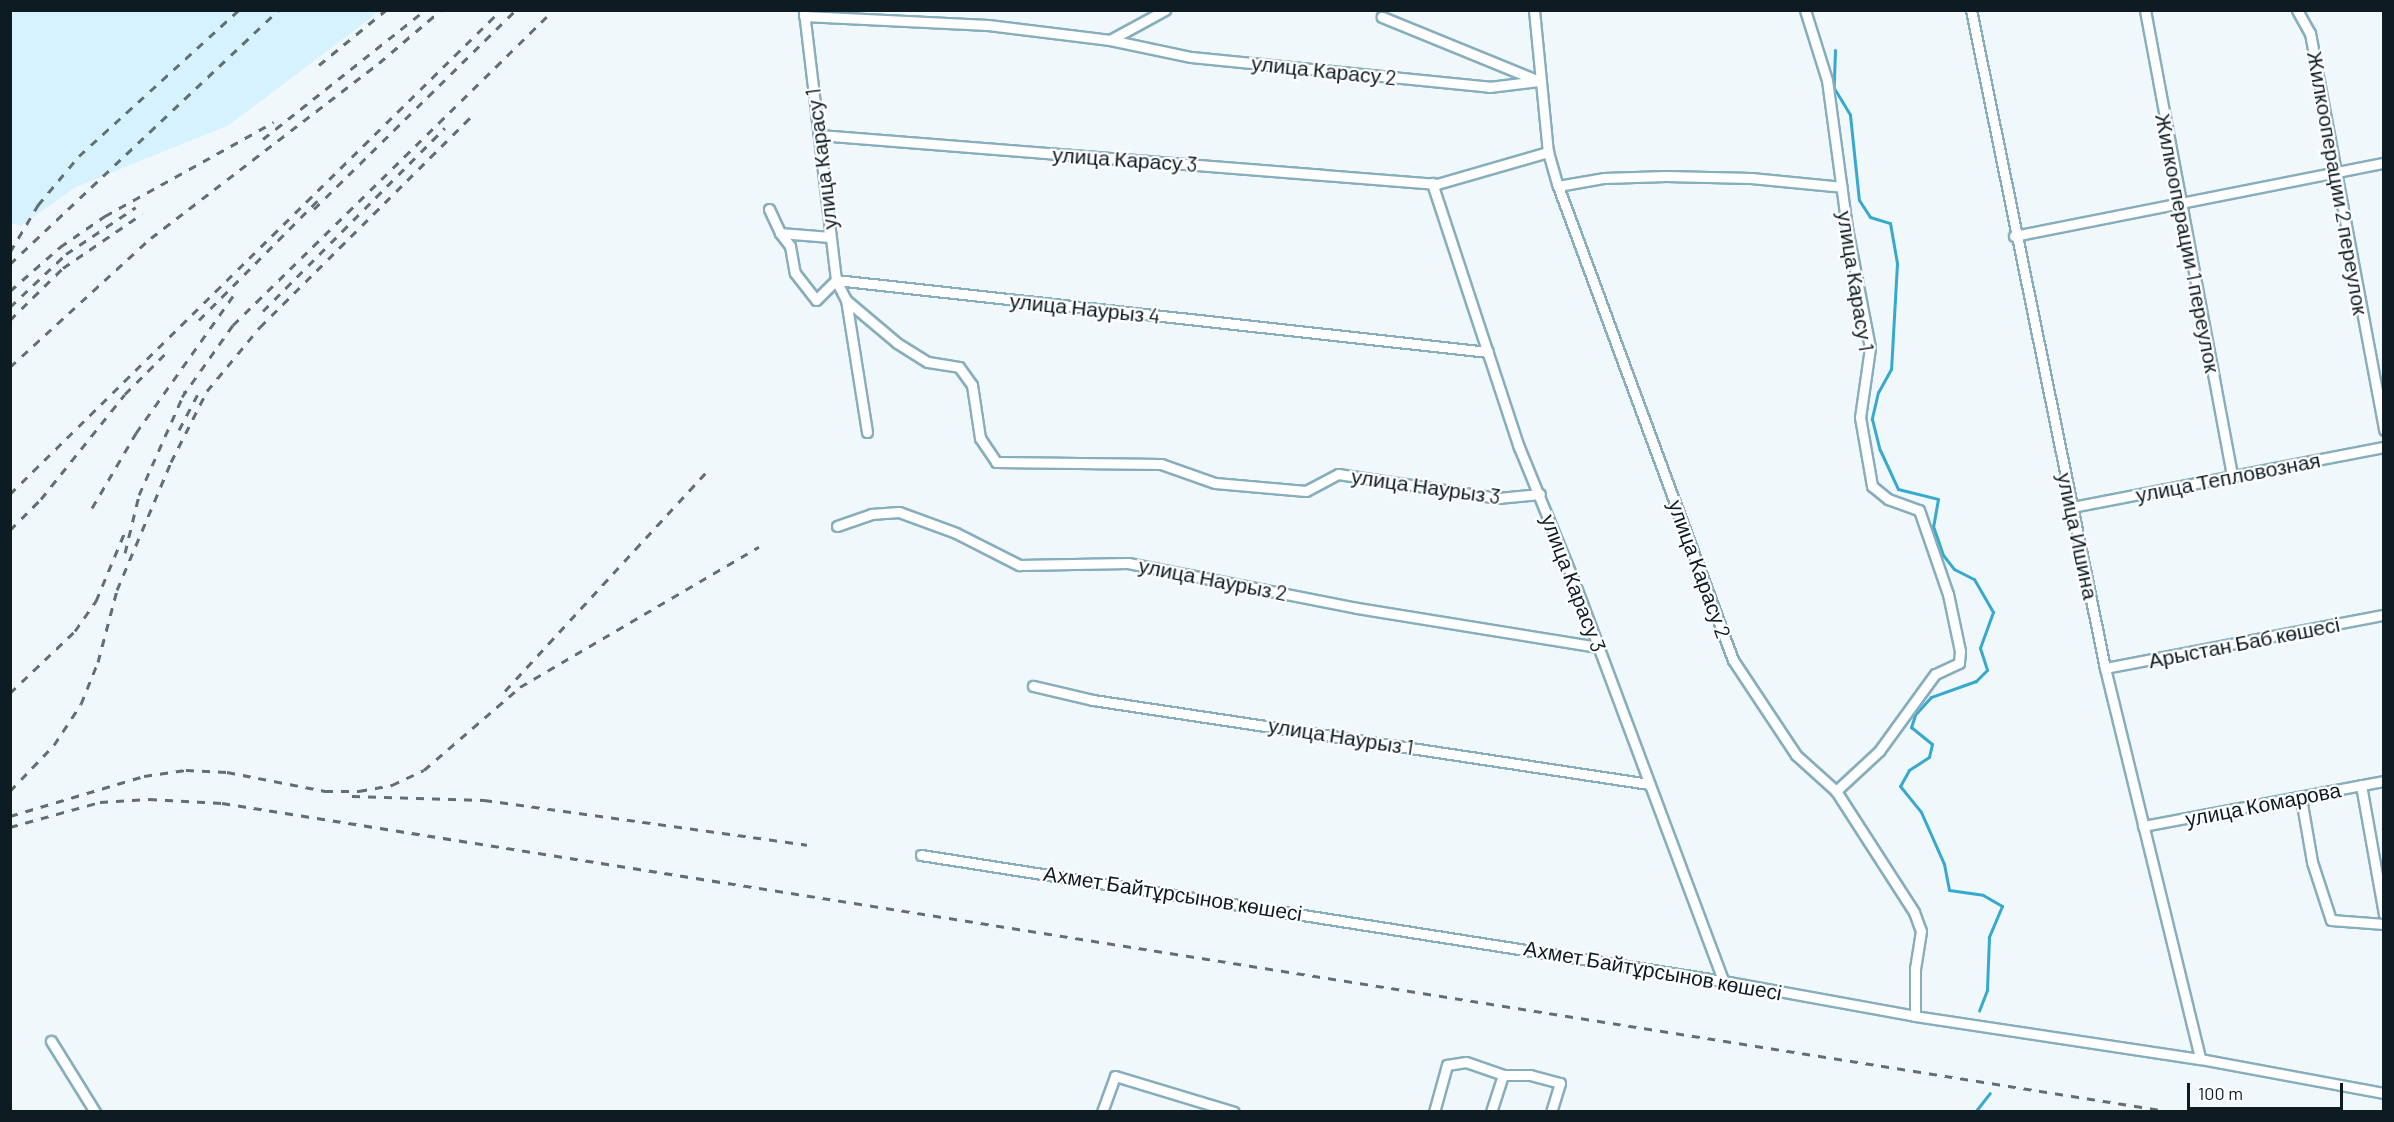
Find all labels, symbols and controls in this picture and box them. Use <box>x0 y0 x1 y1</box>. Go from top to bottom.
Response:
street label: Жилкооперации 2 переулок <box>2302 49 2374 317</box>
street label: улица Карасу 2 <box>1250 50 1398 90</box>
street label: улица Карасу 1 <box>800 87 842 231</box>
street label: Жилкооперации 1 переулок <box>2151 111 2225 375</box>
street label: улица Карасу 3 <box>1052 141 1198 177</box>
street label: улица Карасу 1 <box>1832 209 1880 353</box>
street label: улица Наурыз 4 <box>1009 288 1161 328</box>
street label: улица Тепловозная <box>2134 447 2322 507</box>
street label: улица Наурыз 3 <box>1350 463 1502 509</box>
street label: улица Ишина <box>2052 470 2104 602</box>
street label: улица Карасу 2 <box>1663 496 1737 642</box>
street label: улица Карасу 3 <box>1536 511 1612 655</box>
street label: улица Наурыз 2 <box>1137 552 1289 606</box>
street label: Арыстан Баб көшесі <box>2146 611 2342 673</box>
street label: улица Наурыз 1 <box>1267 712 1415 760</box>
street label: улица Комарова <box>2183 777 2343 831</box>
street label: Ахмет Байтұрсынов көшесі <box>1042 860 1304 926</box>
street label: Ахмет Байтұрсынов көшесі <box>1522 935 1784 1005</box>
scale bar <box>2190 1071 2346 1109</box>
text: 100 m <box>2198 1082 2243 1104</box>

